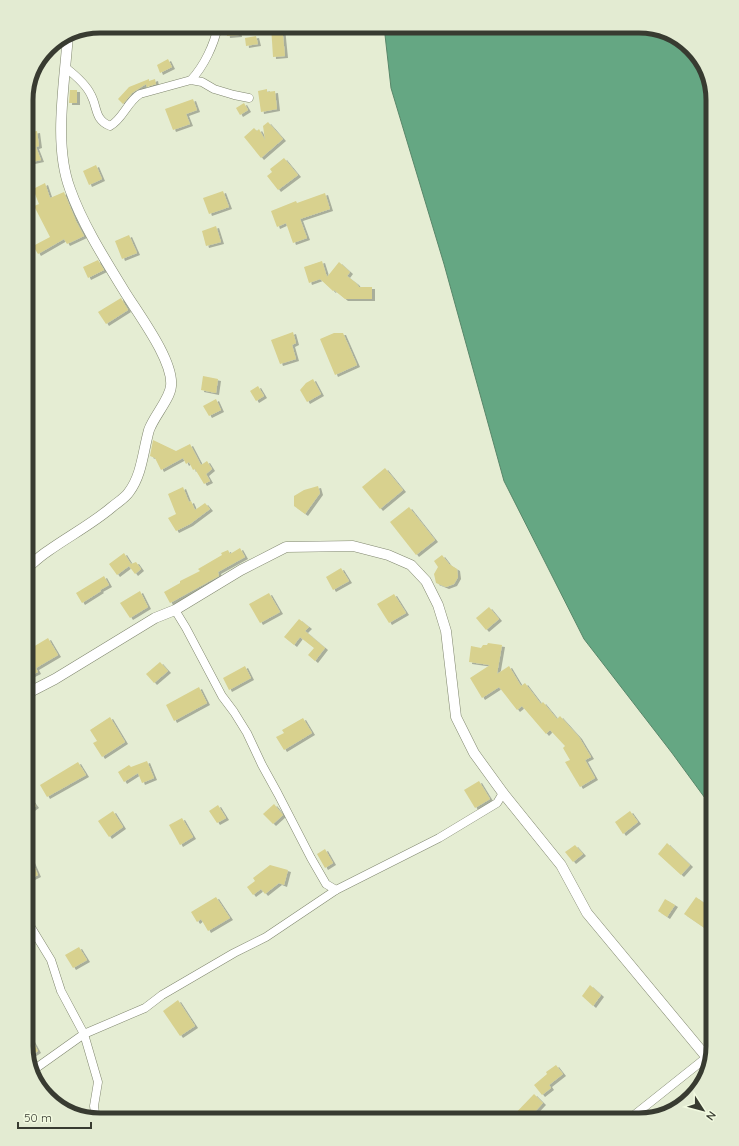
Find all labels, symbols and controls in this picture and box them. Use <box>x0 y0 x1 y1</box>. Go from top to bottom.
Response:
north arrow <box>683 1090 723 1130</box>
scale bar <box>18 1104 91 1130</box>
text: N <box>703 1108 719 1123</box>
text: 50 m <box>24 1110 52 1125</box>

